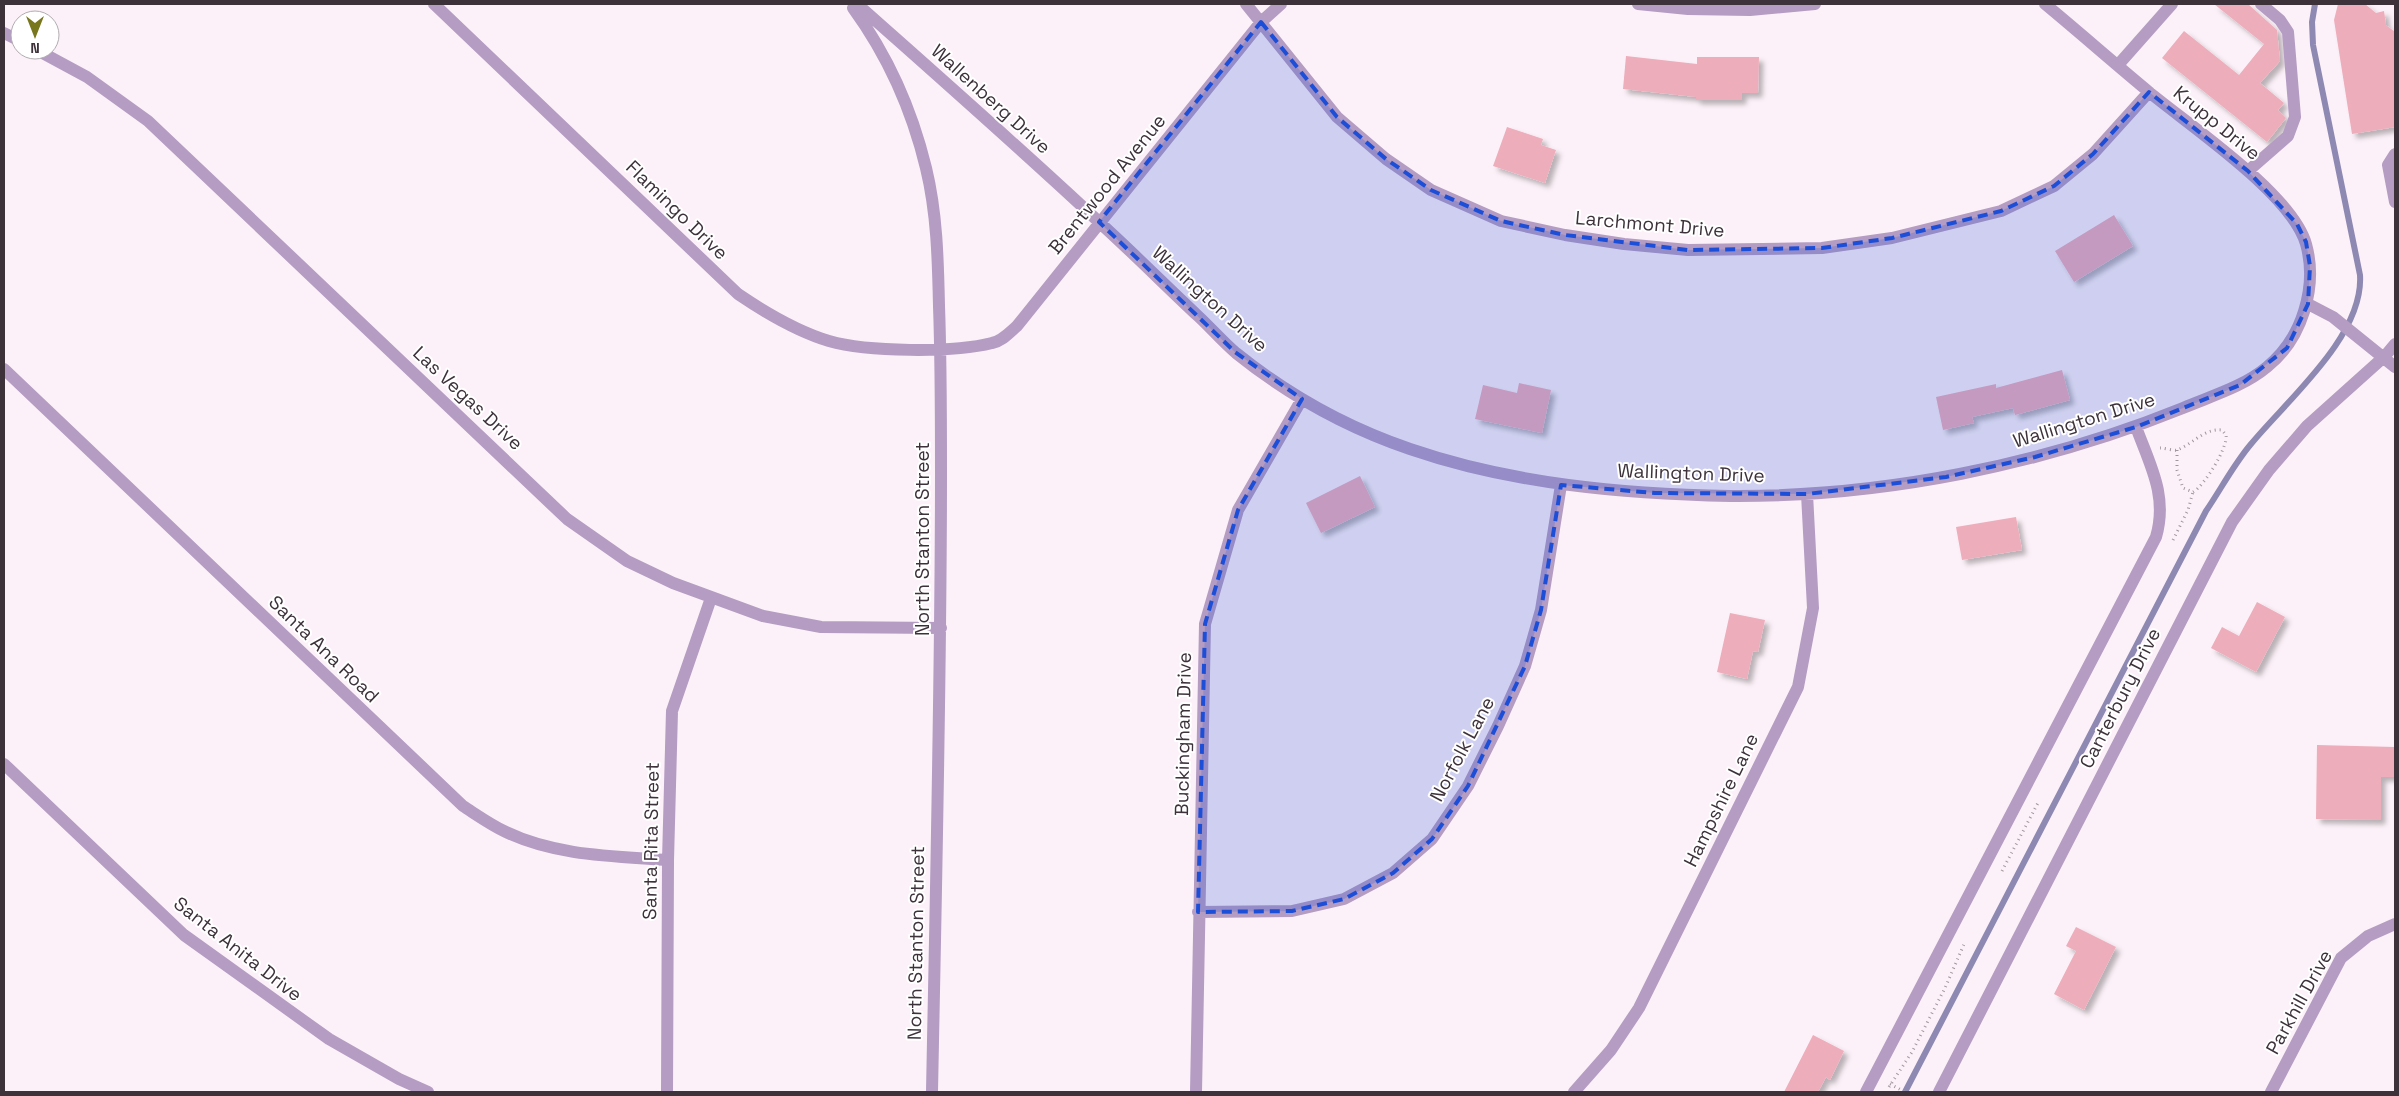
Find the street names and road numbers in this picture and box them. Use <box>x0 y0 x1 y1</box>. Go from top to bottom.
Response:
street label: Wallenberg Drive <box>926 39 1056 159</box>
street label: Krupp Drive <box>2168 80 2266 166</box>
street label: Brentwood Avenue <box>1043 109 1171 259</box>
street label: Flamingo Drive <box>621 155 733 265</box>
street label: Larchmont Drive <box>1574 205 1726 243</box>
street label: Wallington Drive <box>1147 240 1273 358</box>
street label: Las Vegas Drive <box>408 341 528 455</box>
street label: Wallington Drive <box>2010 387 2158 453</box>
street label: North Stanton Street <box>910 442 935 636</box>
street label: Wallington Drive <box>1617 458 1765 488</box>
street label: Santa Ana Road <box>263 590 385 708</box>
street label: Canterbury Drive <box>2074 624 2166 772</box>
street label: Buckingham Drive <box>1169 652 1197 816</box>
street label: Norfolk Lane <box>1424 692 1500 806</box>
street label: Hampshire Lane <box>1678 729 1764 871</box>
street label: Santa Rita Street <box>637 762 665 920</box>
street label: North Stanton Street <box>902 846 930 1040</box>
street label: Santa Anita Drive <box>169 891 307 1007</box>
street label: Parkhill Drive <box>2260 945 2338 1059</box>

